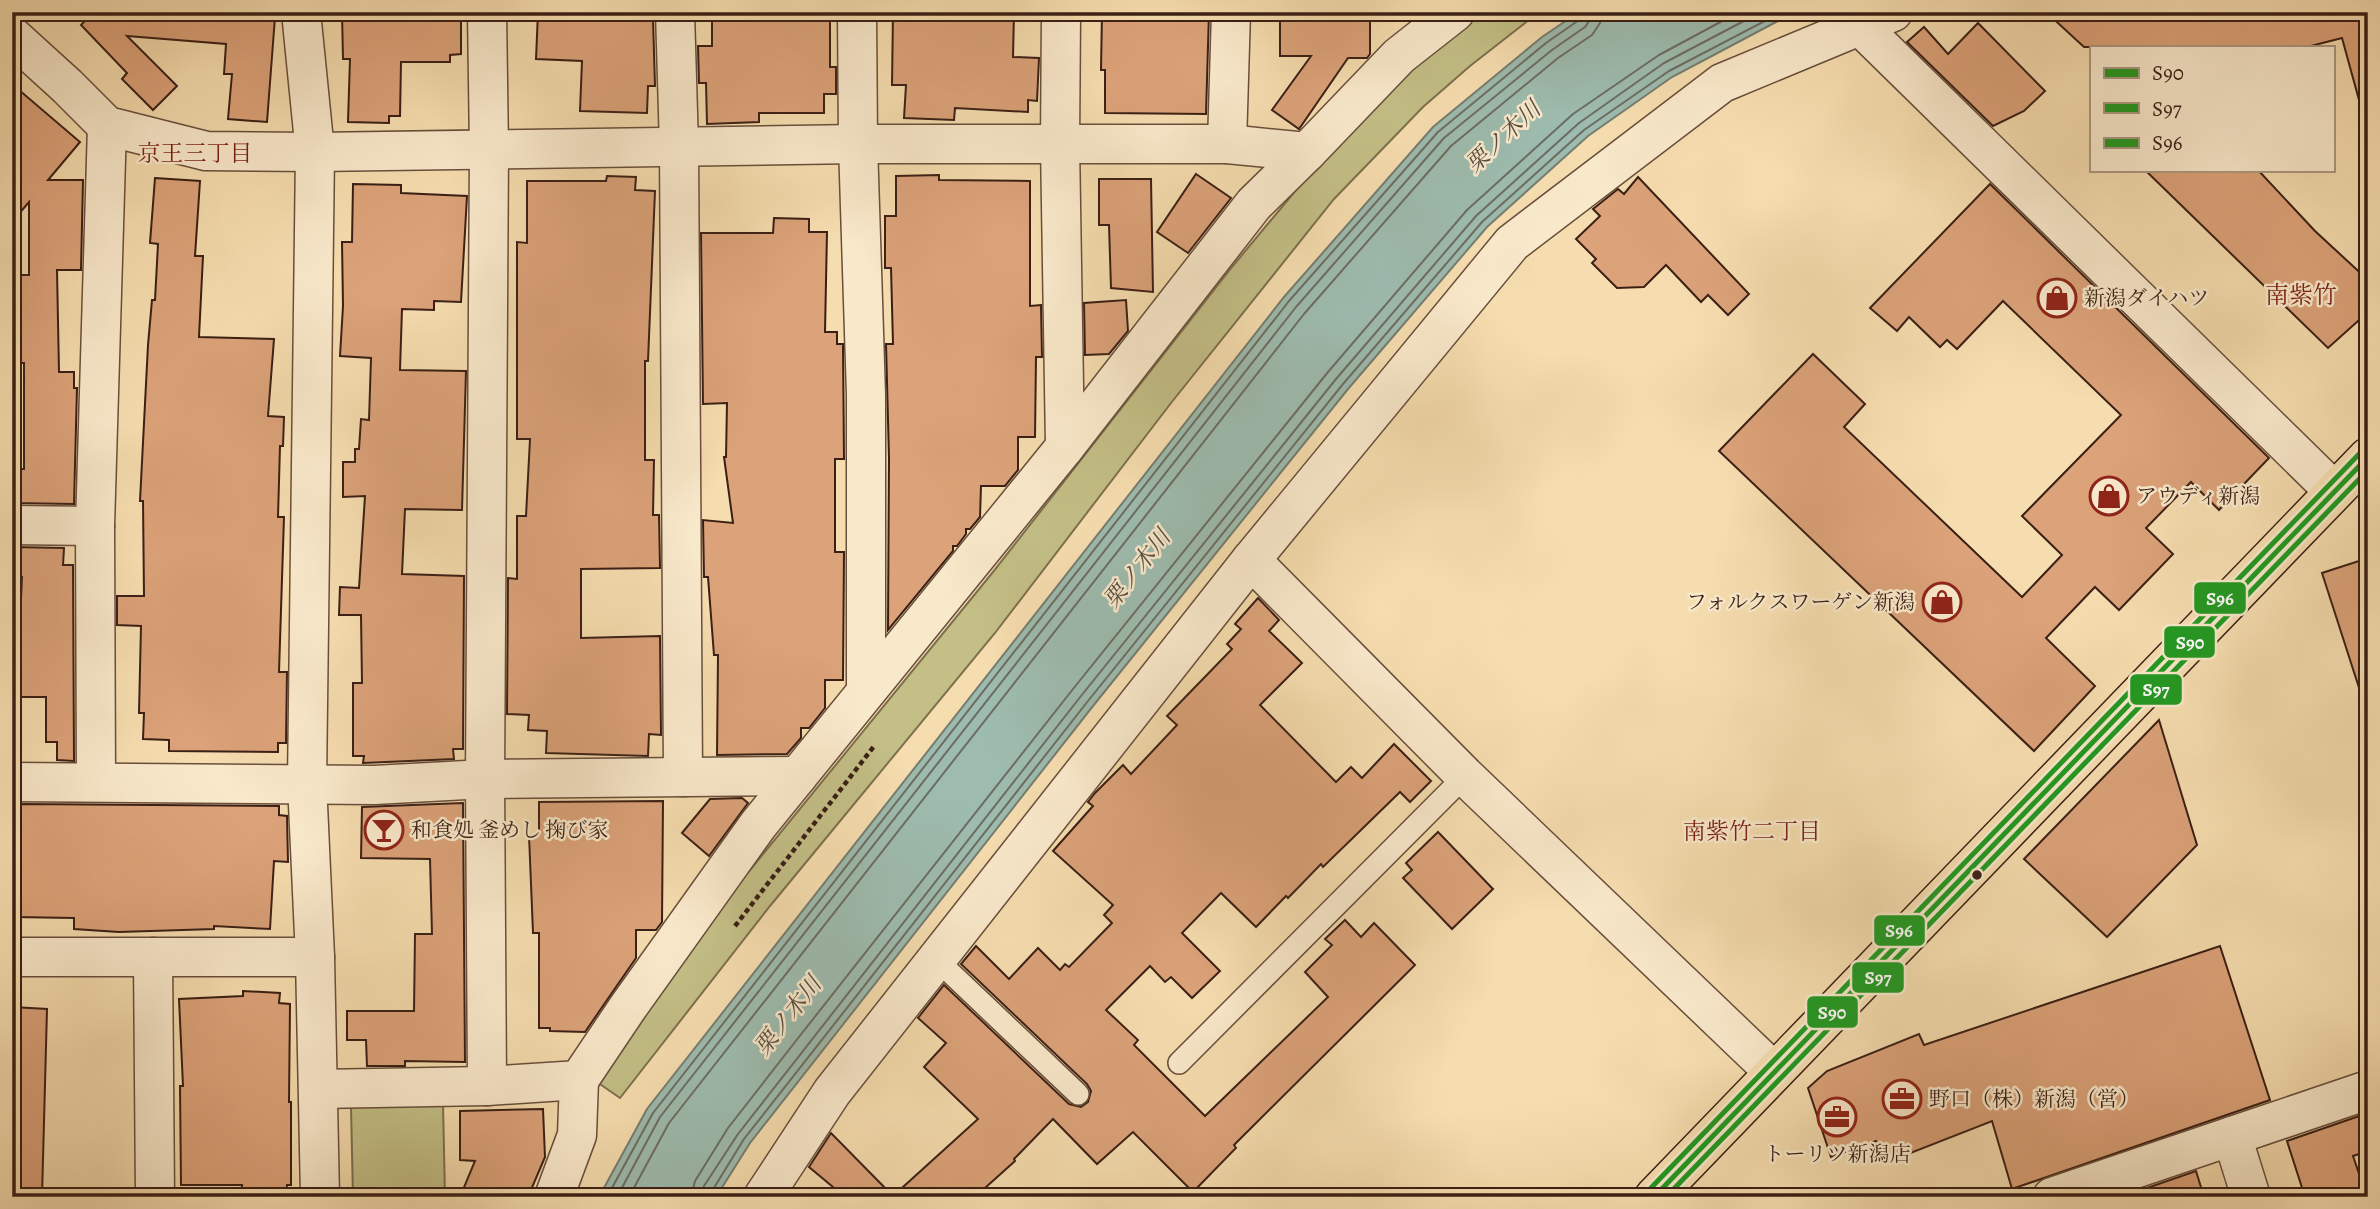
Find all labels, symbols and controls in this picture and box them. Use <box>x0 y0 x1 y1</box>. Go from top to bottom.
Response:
legend <box>2090 46 2334 172</box>
text: S90 <box>2152 59 2184 87</box>
water label: 栗ノ木川 <box>1459 92 1549 180</box>
text: S97 <box>2152 95 2182 123</box>
text: S96 <box>2152 129 2183 157</box>
district label: 京王三丁目 <box>138 138 253 169</box>
shop icon: 新潟ダイハツ <box>2036 277 2078 319</box>
district label: 南紫竹 <box>2265 279 2337 311</box>
place label: 新潟ダイハツ <box>2084 284 2209 312</box>
shop icon: アウディ新潟 <box>2088 475 2130 517</box>
place label: アウディ新潟 <box>2136 482 2260 510</box>
water label: 栗ノ木川 <box>1096 521 1179 615</box>
shop icon: フォルクスワーゲン新潟 <box>1921 581 1963 623</box>
line badge: S96 <box>2193 581 2247 615</box>
text: S96 <box>2206 586 2234 612</box>
place label: フォルクスワーゲン新潟 <box>1686 588 1915 616</box>
line badge: S90 <box>2163 625 2216 659</box>
text: S90 <box>2176 630 2205 656</box>
line badge: S97 <box>2129 673 2183 706</box>
text: S97 <box>2142 677 2170 703</box>
bar icon: 和食処 釜めし 掬び家 <box>363 809 405 851</box>
place label: 和食処 釜めし 掬び家 <box>411 816 608 844</box>
district label: 南紫竹二丁目 <box>1683 816 1821 847</box>
unlabelled marker <box>1970 868 1984 882</box>
line badge: S96 <box>1873 914 1926 947</box>
text: S96 <box>1885 918 1913 944</box>
line badge: S97 <box>1851 961 1905 994</box>
text: S97 <box>1864 965 1892 991</box>
water label: 栗ノ木川 <box>747 968 830 1062</box>
line badge: S90 <box>1806 995 1859 1029</box>
text: S90 <box>1818 1000 1847 1026</box>
office icon: 野口（株）新潟（営） <box>1881 1078 1923 1120</box>
place label: 野口（株）新潟（営） <box>1929 1085 2139 1113</box>
office icon: トーリツ新潟店 <box>1816 1096 1858 1138</box>
place label: トーリツ新潟店 <box>1764 1140 1911 1168</box>

